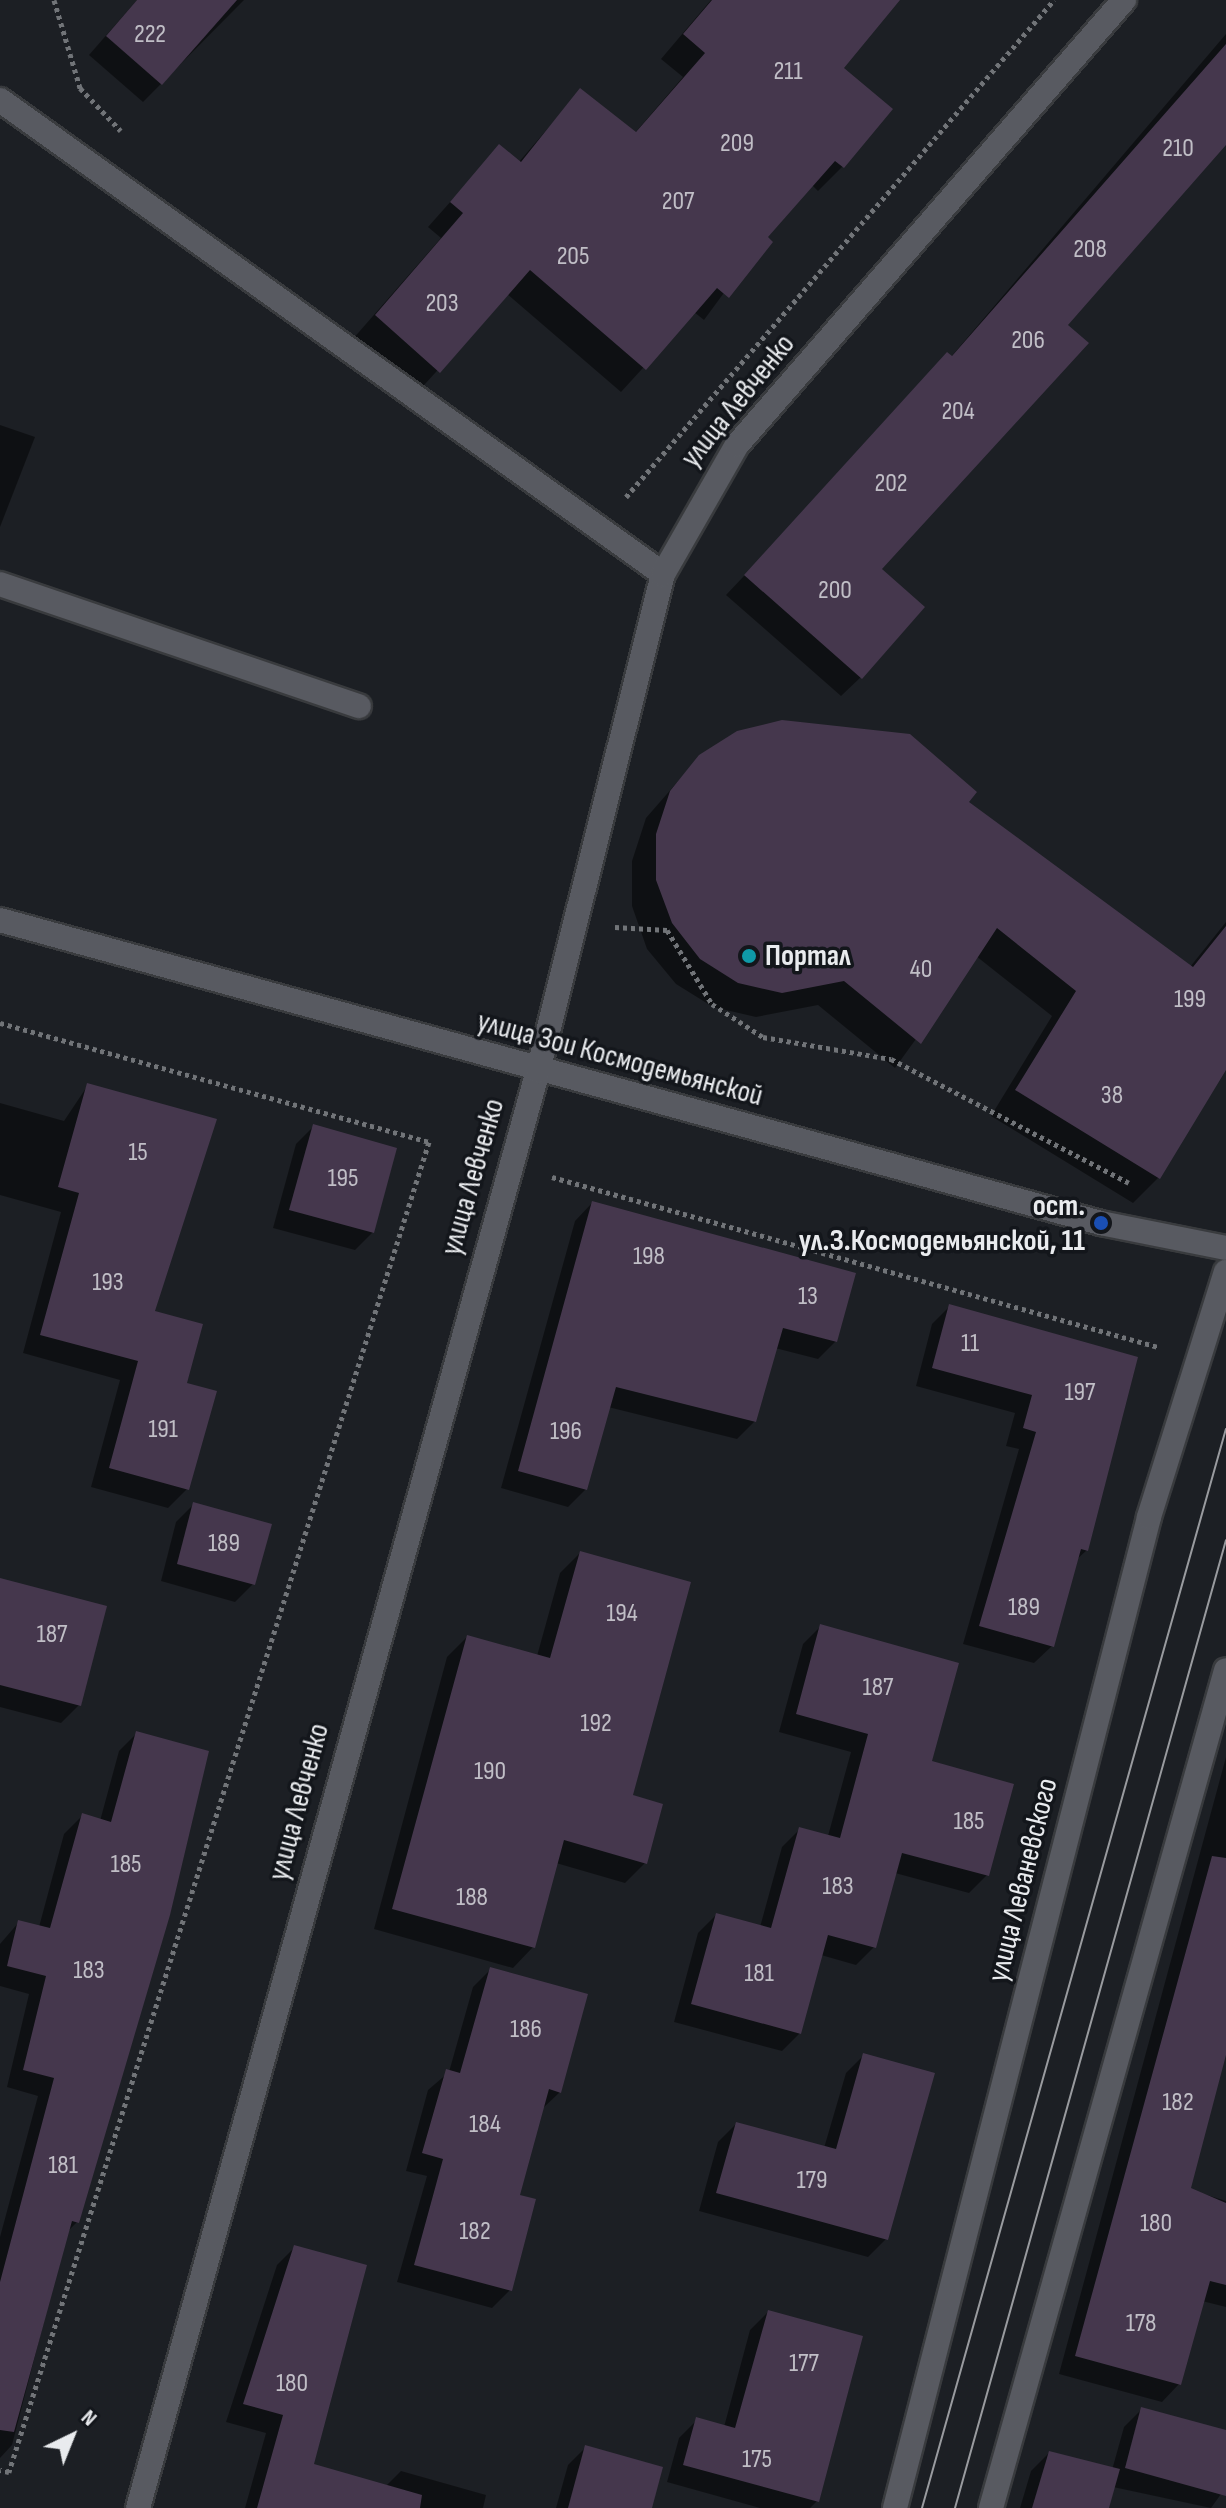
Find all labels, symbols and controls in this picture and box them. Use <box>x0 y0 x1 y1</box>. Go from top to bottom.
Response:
house number: 222 <box>134 19 166 51</box>
house number: 211 <box>774 56 802 88</box>
house number: 209 <box>720 128 754 160</box>
house number: 210 <box>1162 133 1194 165</box>
house number: 207 <box>662 186 694 218</box>
house number: 208 <box>1073 234 1107 266</box>
house number: 205 <box>557 241 589 273</box>
house number: 203 <box>425 288 459 320</box>
house number: 206 <box>1011 325 1045 357</box>
street label: улица Левченко <box>673 327 803 475</box>
house number: 204 <box>941 396 975 428</box>
house number: 202 <box>874 468 908 500</box>
house number: 200 <box>818 575 852 607</box>
place label: Портал <box>765 938 851 974</box>
marker: Портал <box>740 947 758 965</box>
house number: 40 <box>910 954 932 986</box>
house number: 199 <box>1174 984 1206 1016</box>
street label: улица Зои Космодемьянской <box>473 1004 767 1114</box>
house number: 38 <box>1101 1080 1123 1112</box>
street label: улица Левченко <box>434 1095 512 1259</box>
house number: 15 <box>128 1137 148 1169</box>
house number: 195 <box>327 1163 359 1195</box>
place label: ост. ул.З.Космодемьянской, 11 <box>799 1188 1085 1258</box>
marker: ост. ул.З.Космодемьянской, 11 <box>1092 1214 1110 1232</box>
house number: 198 <box>633 1241 665 1273</box>
house number: 193 <box>92 1267 124 1299</box>
house number: 13 <box>798 1281 818 1313</box>
house number: 11 <box>961 1328 979 1360</box>
house number: 197 <box>1064 1377 1096 1409</box>
house number: 191 <box>148 1414 178 1446</box>
house number: 196 <box>550 1416 582 1448</box>
house number: 189 <box>208 1528 240 1560</box>
house number: 189 <box>1008 1592 1040 1624</box>
house number: 194 <box>606 1598 638 1630</box>
house number: 187 <box>37 1619 67 1651</box>
house number: 187 <box>863 1672 893 1704</box>
house number: 192 <box>580 1708 612 1740</box>
street label: улица Левченко <box>261 1720 337 1884</box>
house number: 190 <box>474 1756 506 1788</box>
street label: улица Леваневского <box>980 1774 1066 1986</box>
house number: 185 <box>954 1806 984 1838</box>
house number: 185 <box>111 1849 141 1881</box>
house number: 183 <box>822 1871 854 1903</box>
house number: 188 <box>456 1882 488 1914</box>
house number: 183 <box>73 1955 105 1987</box>
house number: 181 <box>744 1958 774 1990</box>
house number: 186 <box>510 2014 542 2046</box>
house number: 182 <box>1162 2087 1194 2119</box>
house number: 184 <box>469 2109 501 2141</box>
house number: 181 <box>48 2150 78 2182</box>
house number: 179 <box>797 2165 827 2197</box>
house number: 180 <box>1140 2208 1172 2240</box>
house number: 182 <box>459 2216 491 2248</box>
house number: 178 <box>1126 2308 1156 2340</box>
house number: 177 <box>789 2348 819 2380</box>
house number: 180 <box>276 2368 308 2400</box>
north arrow <box>32 2396 112 2476</box>
text: N <box>75 2404 102 2432</box>
house number: 175 <box>742 2444 772 2476</box>

